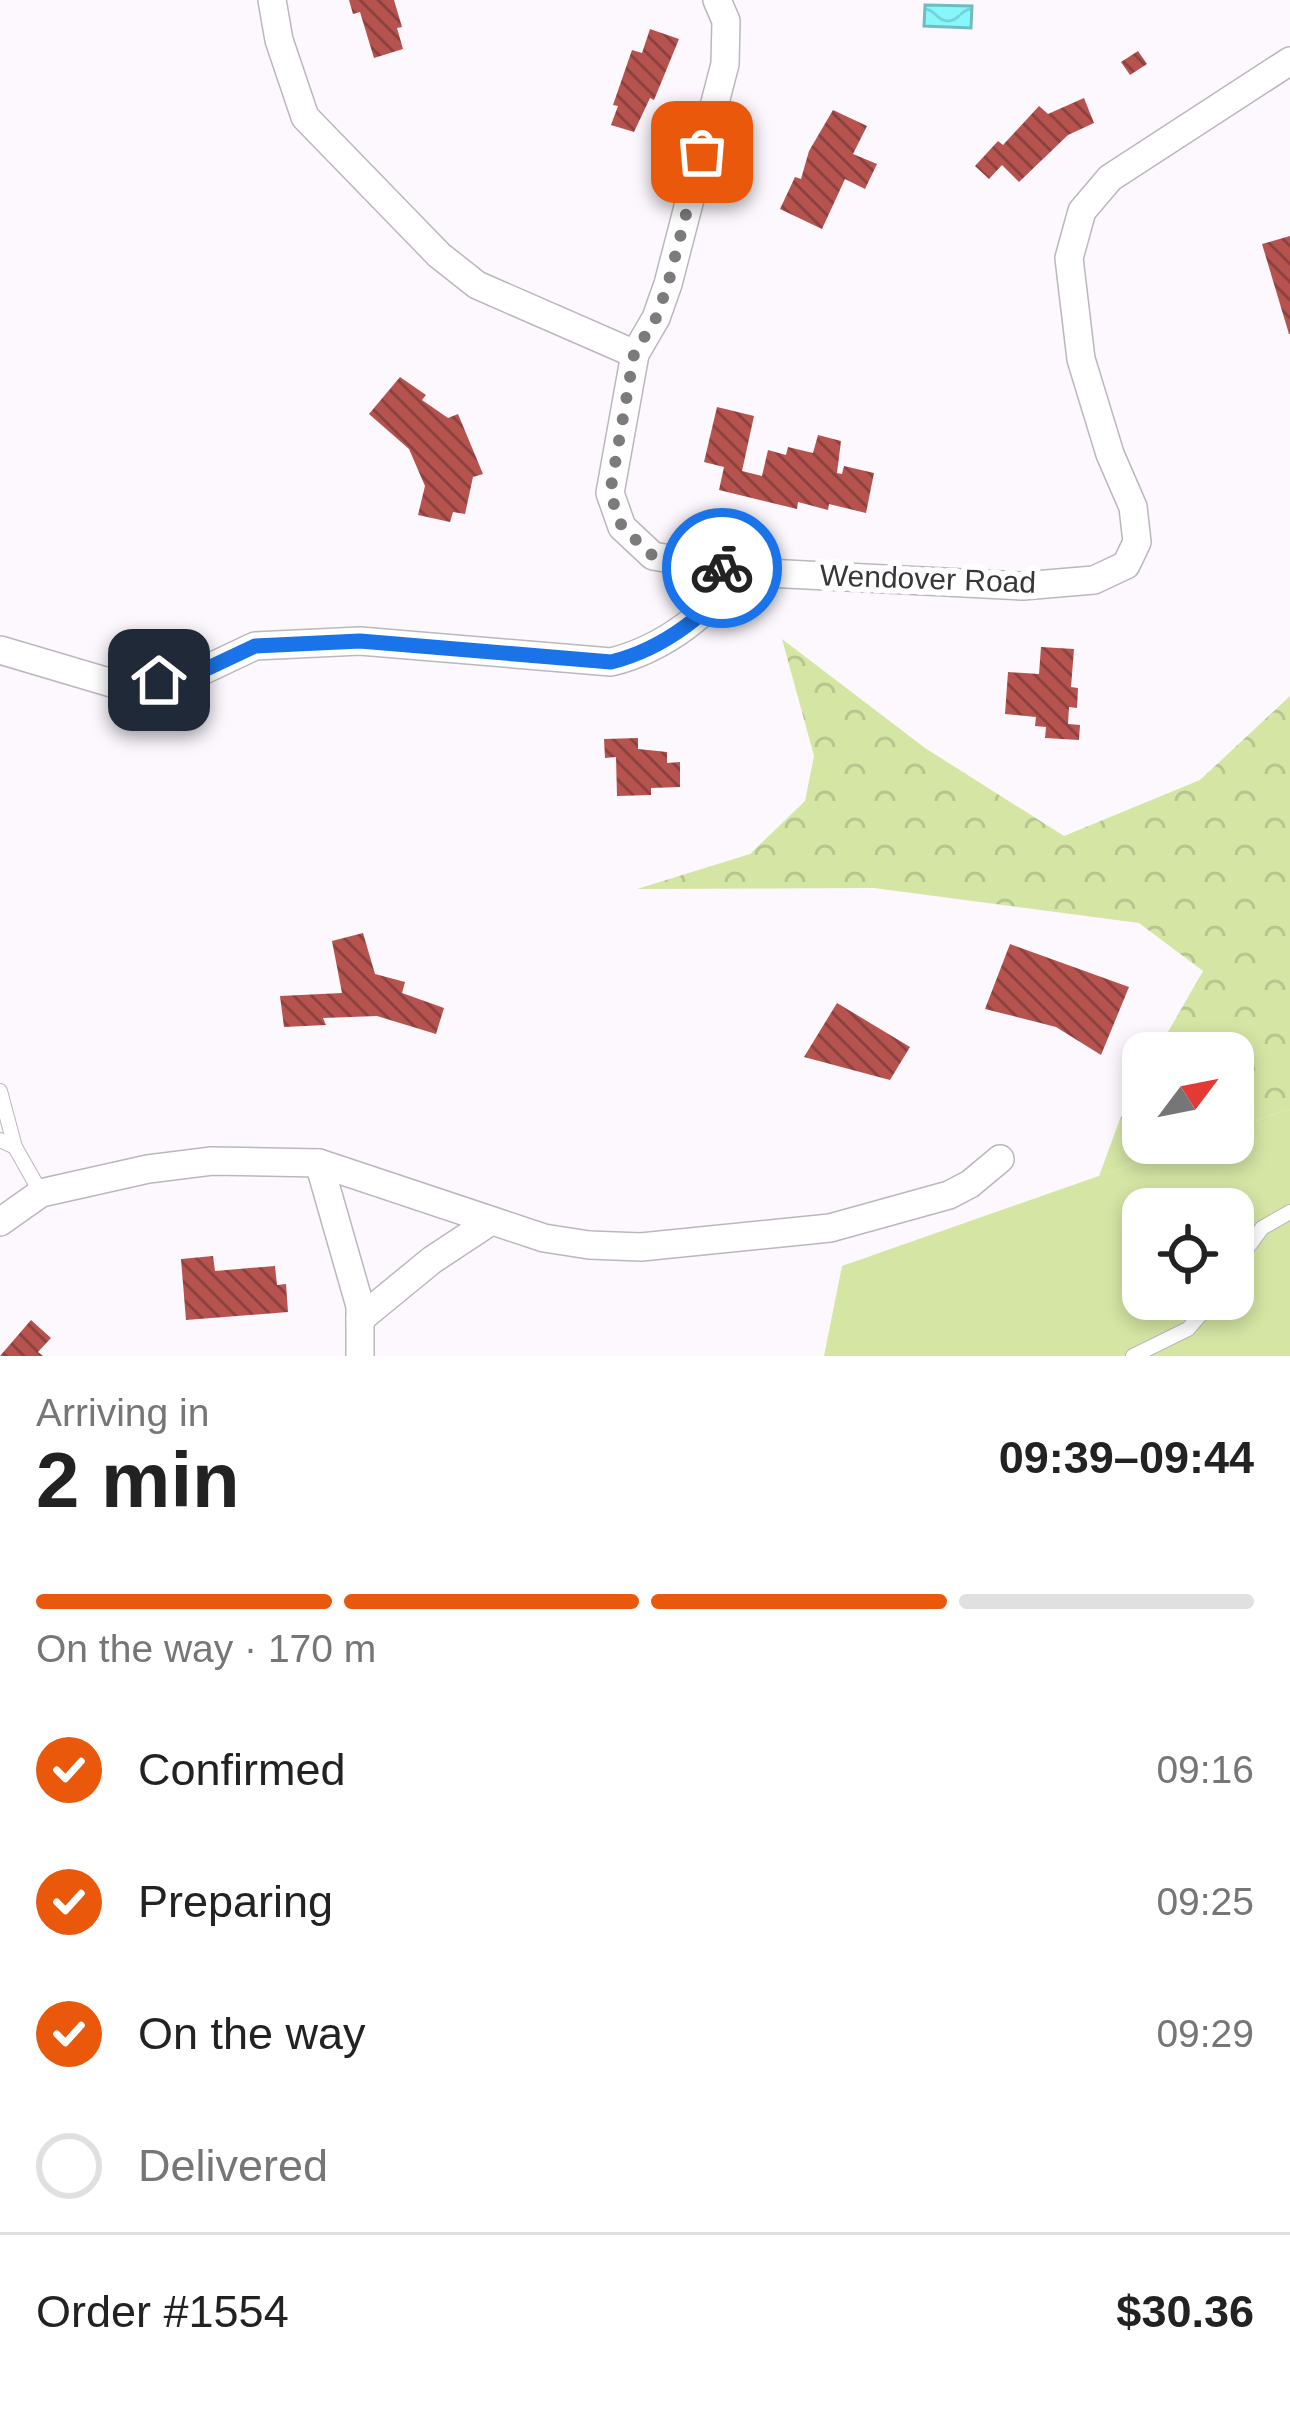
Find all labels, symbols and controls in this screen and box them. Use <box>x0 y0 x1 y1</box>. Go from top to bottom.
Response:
pin <box>651 101 753 203</box>
icon: bag <box>669 119 735 185</box>
courier <box>662 508 782 628</box>
icon: bike <box>689 535 755 601</box>
street label: Wendover Road <box>819 558 1037 599</box>
pin <box>108 629 210 731</box>
icon: home <box>126 647 192 713</box>
north arrow <box>1122 1032 1254 1164</box>
map controls <box>1122 1032 1254 1320</box>
button: locate <box>1122 1188 1254 1320</box>
text: Arriving in <box>36 1391 209 1434</box>
text: 09:39–09:44 <box>999 1432 1254 1483</box>
text: 2 min <box>36 1436 240 1524</box>
text: On the way · 170 m <box>36 1627 376 1670</box>
icon: check <box>36 1737 102 1803</box>
text: Confirmed <box>138 1744 346 1795</box>
text: 09:16 <box>1156 1748 1254 1791</box>
icon: check <box>36 1869 102 1935</box>
text: Preparing <box>138 1876 333 1927</box>
text: 09:25 <box>1156 1880 1254 1923</box>
icon: check <box>36 2001 102 2067</box>
text: On the way <box>138 2008 366 2059</box>
text: 09:29 <box>1156 2012 1254 2055</box>
text: Delivered <box>138 2140 328 2191</box>
text: Order #1554 <box>36 2286 289 2337</box>
text: $30.36 <box>1116 2286 1254 2337</box>

